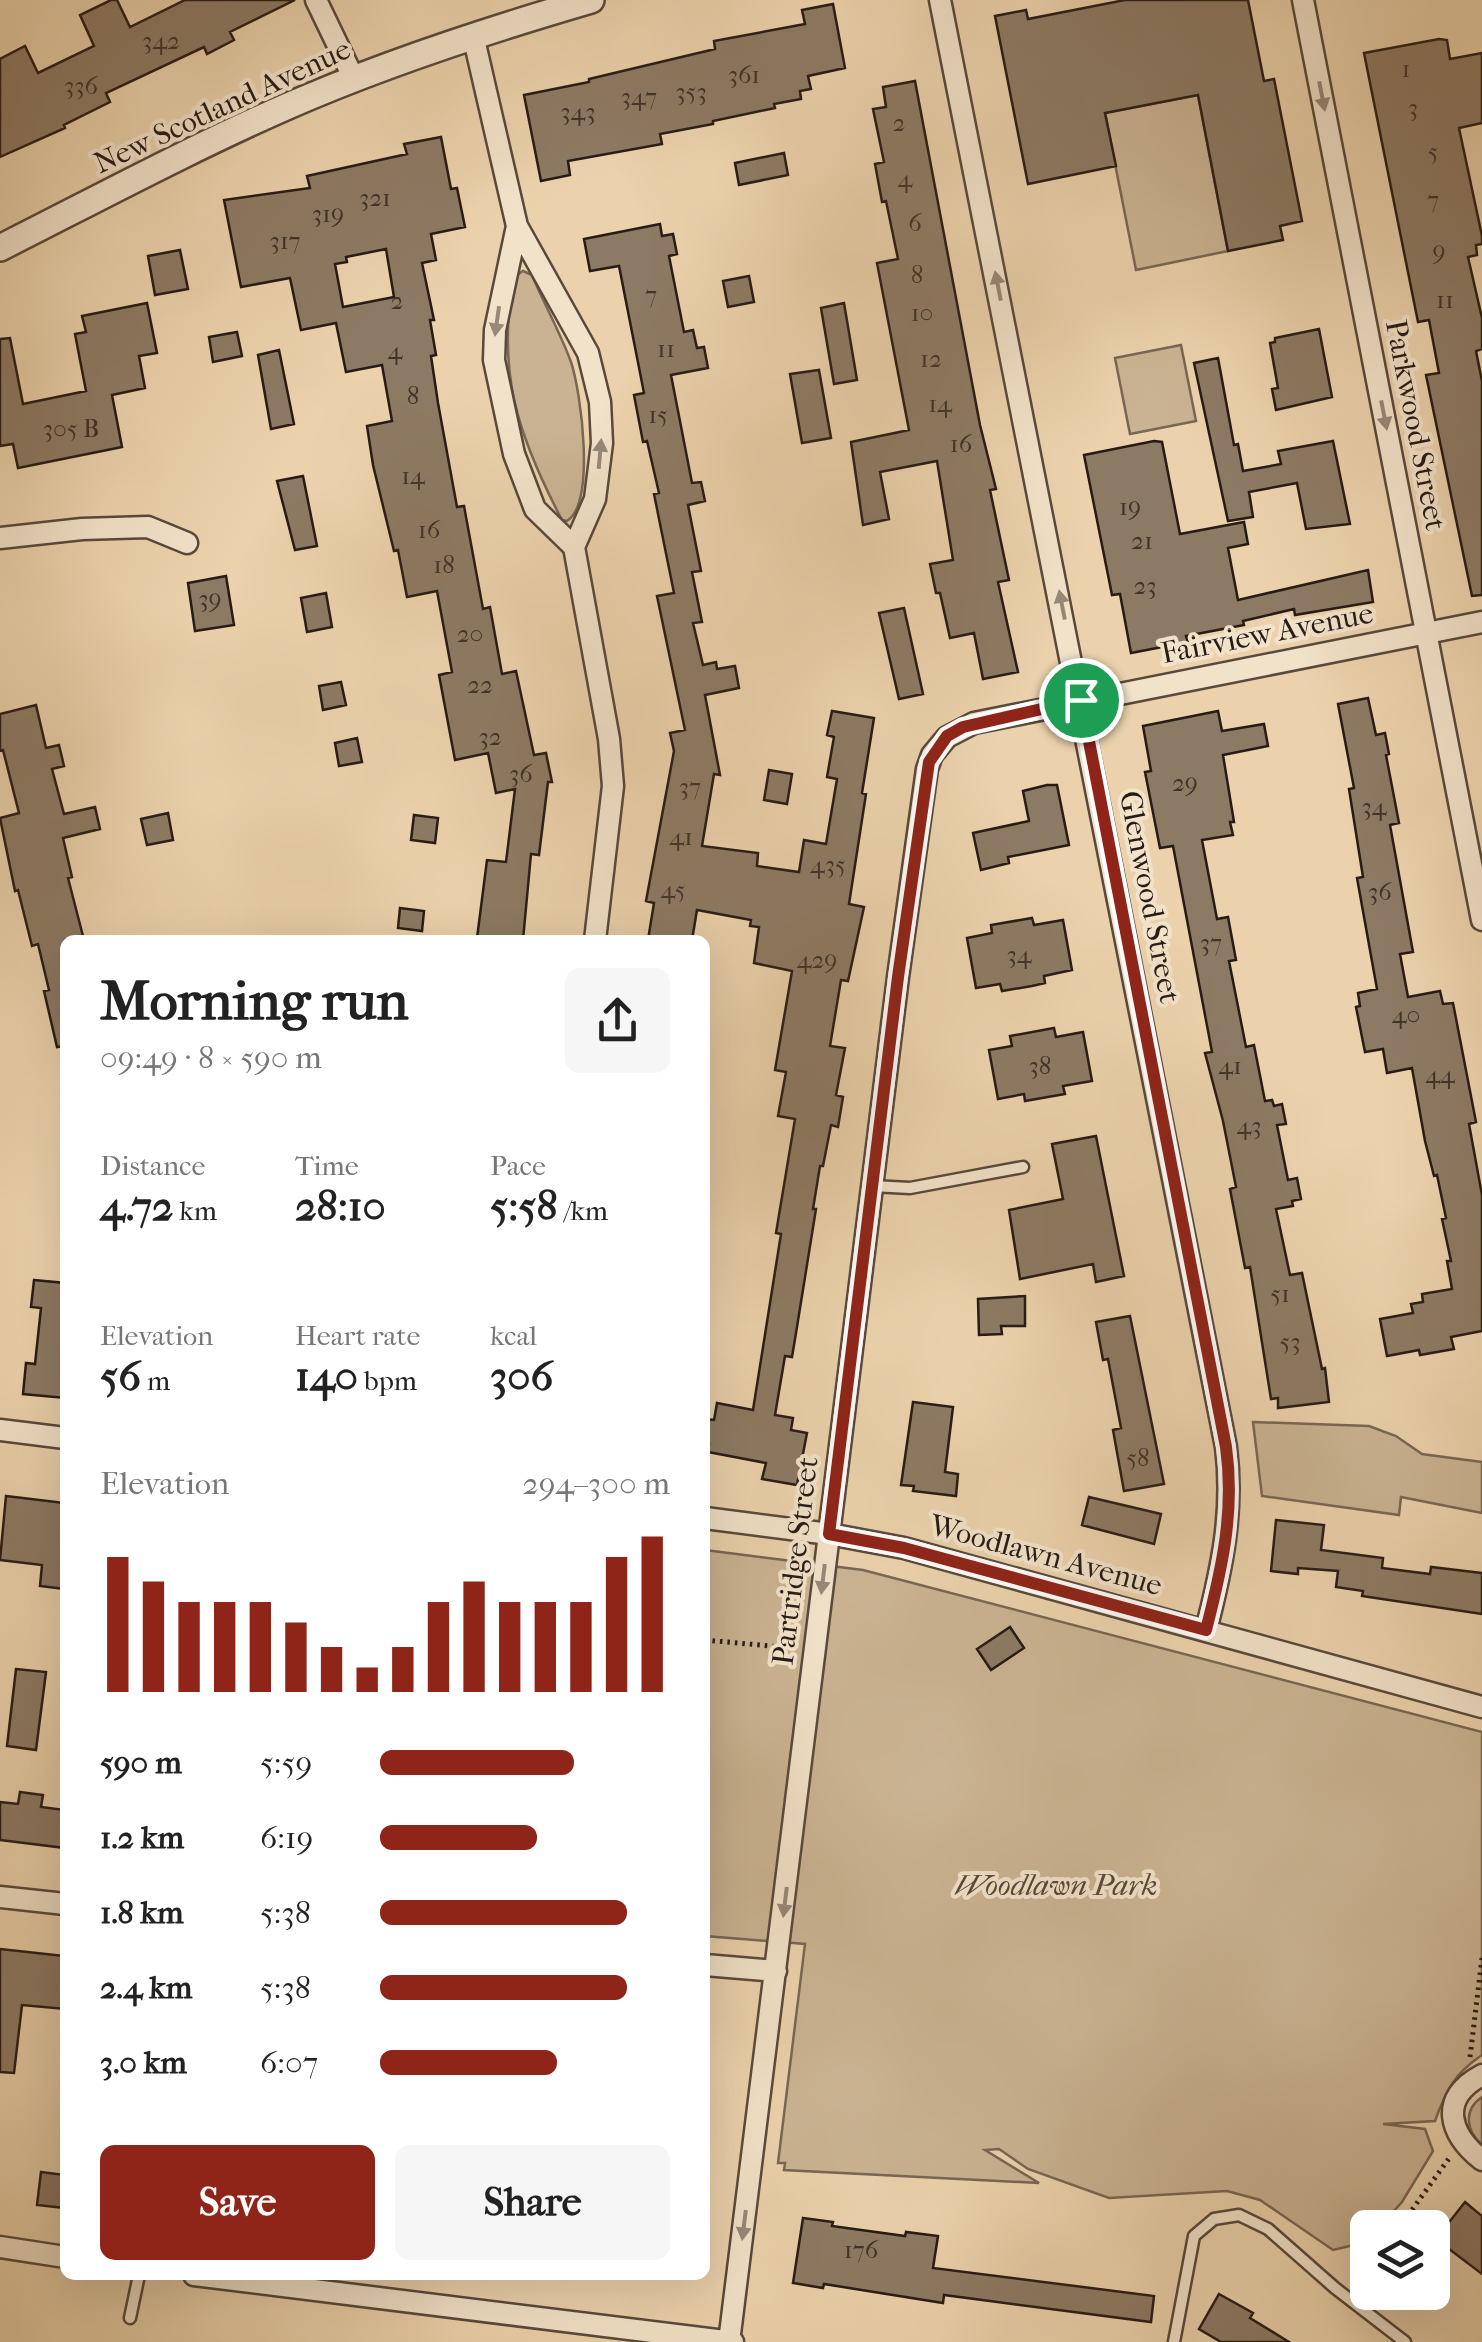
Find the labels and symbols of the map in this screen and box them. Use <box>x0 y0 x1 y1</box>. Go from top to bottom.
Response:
house number: 342 <box>142 26 180 55</box>
street label: New Scotland Avenue <box>88 32 356 181</box>
house number: 1 <box>1402 54 1410 83</box>
house number: 361 <box>728 60 760 89</box>
house number: 336 <box>64 71 98 100</box>
house number: 353 <box>675 77 707 106</box>
one-way arrow <box>1314 81 1330 112</box>
house number: 347 <box>621 82 657 111</box>
house number: 3 <box>1408 93 1418 122</box>
house number: 343 <box>560 97 596 126</box>
house number: 2 <box>893 108 905 137</box>
house number: 5 <box>1428 137 1438 166</box>
house number: 4 <box>898 164 914 193</box>
house number: 321 <box>359 183 391 212</box>
house number: 7 <box>1427 185 1439 214</box>
house number: 319 <box>312 199 344 228</box>
house number: 6 <box>908 208 922 237</box>
house number: 317 <box>269 226 301 255</box>
house number: 9 <box>1432 236 1446 265</box>
house number: 8 <box>911 260 923 289</box>
one-way arrow <box>989 270 1005 301</box>
house number: 7 <box>645 280 657 309</box>
house number: 11 <box>1436 285 1454 314</box>
house number: 2 <box>391 286 403 315</box>
house number: 10 <box>911 298 933 327</box>
one-way arrow <box>489 306 505 338</box>
street label: Parkwood Street <box>1378 317 1453 534</box>
house number: 11 <box>657 334 675 363</box>
house number: 4 <box>388 336 404 365</box>
house number: 12 <box>920 344 942 373</box>
house number: 8 <box>407 381 419 410</box>
house number: 14 <box>928 389 953 418</box>
one-way arrow <box>1377 399 1392 431</box>
house number: 15 <box>648 400 668 429</box>
house number: 305 B <box>43 414 99 443</box>
house number: 16 <box>950 429 973 458</box>
one-way arrow <box>592 438 608 470</box>
house number: 14 <box>401 461 426 490</box>
house number: 19 <box>1119 492 1141 521</box>
house number: 16 <box>418 515 441 544</box>
house number: 21 <box>1131 526 1153 555</box>
house number: 18 <box>433 550 455 579</box>
house number: 23 <box>1133 571 1157 600</box>
house number: 39 <box>198 584 222 613</box>
one-way arrow <box>1053 589 1069 620</box>
street label: Fairview Avenue <box>1158 596 1376 671</box>
house number: 20 <box>457 619 483 648</box>
pin <box>1039 658 1124 743</box>
house number: 22 <box>467 670 493 699</box>
house number: 32 <box>478 722 502 751</box>
house number: 36 <box>509 759 533 788</box>
house number: 29 <box>1172 768 1198 797</box>
house number: 37 <box>679 772 701 801</box>
street label: Glenwood Street <box>1112 788 1187 1006</box>
house number: 34 <box>1361 792 1388 821</box>
house number: 41 <box>669 822 693 851</box>
house number: 435 <box>810 850 846 879</box>
house number: 45 <box>661 875 685 904</box>
house number: 36 <box>1368 877 1392 906</box>
house number: 37 <box>1200 928 1222 957</box>
house number: 34 <box>1006 940 1033 969</box>
house number: 429 <box>797 945 837 974</box>
house number: 40 <box>1392 1000 1420 1029</box>
house number: 38 <box>1029 1051 1051 1080</box>
house number: 41 <box>1218 1051 1242 1080</box>
house number: 44 <box>1425 1060 1456 1089</box>
house number: 43 <box>1236 1111 1262 1140</box>
house number: 51 <box>1270 1279 1290 1308</box>
house number: 53 <box>1279 1327 1301 1356</box>
house number: 58 <box>1126 1443 1150 1472</box>
street label: Partridge Street <box>765 1455 826 1667</box>
street label: Woodlawn Avenue <box>925 1507 1166 1603</box>
one-way arrow <box>815 1564 831 1596</box>
park label: Woodlawn Park <box>955 1868 1157 1903</box>
one-way arrow <box>776 1887 792 1918</box>
one-way arrow <box>736 2209 752 2241</box>
house number: 176 <box>844 2235 879 2264</box>

